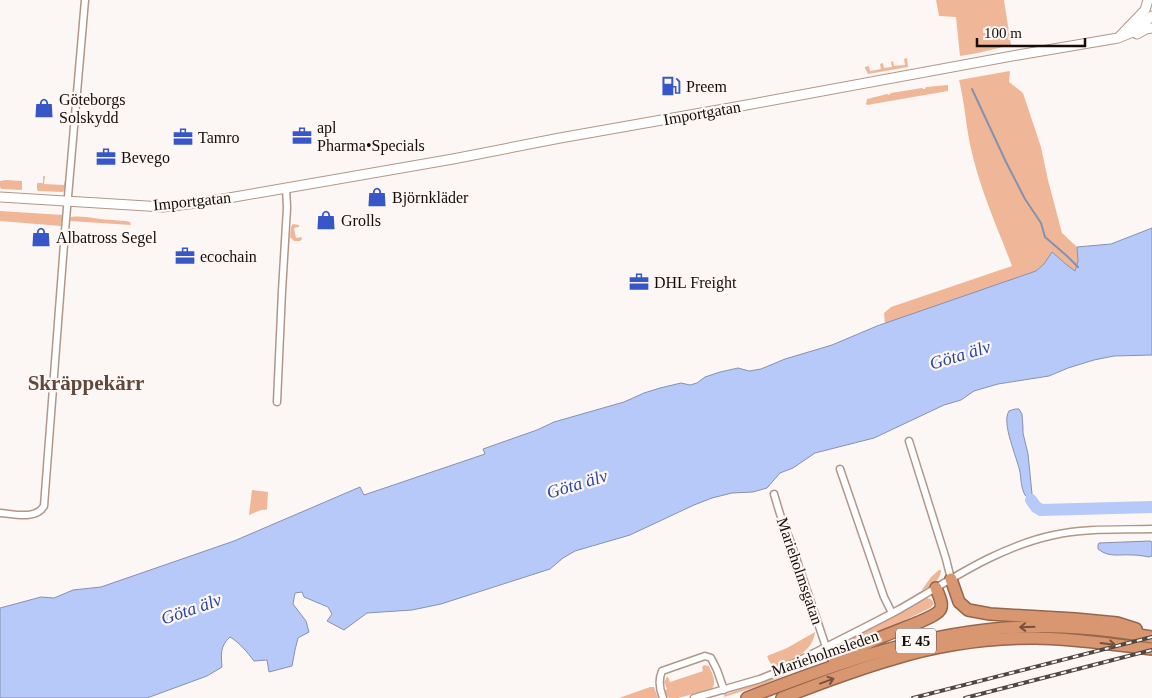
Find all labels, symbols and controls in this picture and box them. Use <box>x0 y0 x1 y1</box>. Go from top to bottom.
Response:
scale bar <box>977 15 1084 47</box>
text: 100 m <box>984 25 1022 41</box>
fuel station icon: Preem <box>660 75 682 97</box>
place label: Preem <box>686 78 727 95</box>
place label: Göteborgs Solskydd <box>59 91 125 127</box>
shop icon: Göteborgs Solskydd <box>33 97 55 119</box>
street label: Importgatan <box>662 98 742 129</box>
place label: apl Pharma•Specials <box>317 119 425 155</box>
office icon: apl Pharma•Specials <box>291 125 313 147</box>
office icon: Tamro <box>172 126 194 148</box>
place label: Tamro <box>198 129 240 146</box>
office icon: Bevego <box>95 146 117 168</box>
place label: Bevego <box>121 149 170 167</box>
shop icon: Björnkläder <box>366 186 388 208</box>
street label: Importgatan <box>152 188 232 215</box>
place label: Björnkläder <box>392 189 469 207</box>
shop icon: Grolls <box>315 209 337 231</box>
place label: Grolls <box>341 212 381 229</box>
shop icon: Albatross Segel <box>30 226 52 248</box>
place label: Albatross Segel <box>56 229 157 247</box>
office icon: ecochain <box>174 245 196 267</box>
place label: ecochain <box>200 248 257 265</box>
office icon: DHL Freight <box>628 271 650 293</box>
place label: DHL Freight <box>654 274 737 292</box>
water label: Göta älv <box>927 336 993 374</box>
district label: Skräppekärr <box>28 371 144 395</box>
water label: Göta älv <box>544 465 610 503</box>
street label: Marieholmsgatan <box>773 515 826 627</box>
water label: Göta älv <box>158 589 224 629</box>
one-way arrow <box>1019 622 1036 632</box>
street label: Marieholmsleden <box>769 627 881 679</box>
road number: E 45 <box>896 628 936 654</box>
one-way arrow <box>1100 639 1116 649</box>
one-way arrow <box>819 676 835 685</box>

